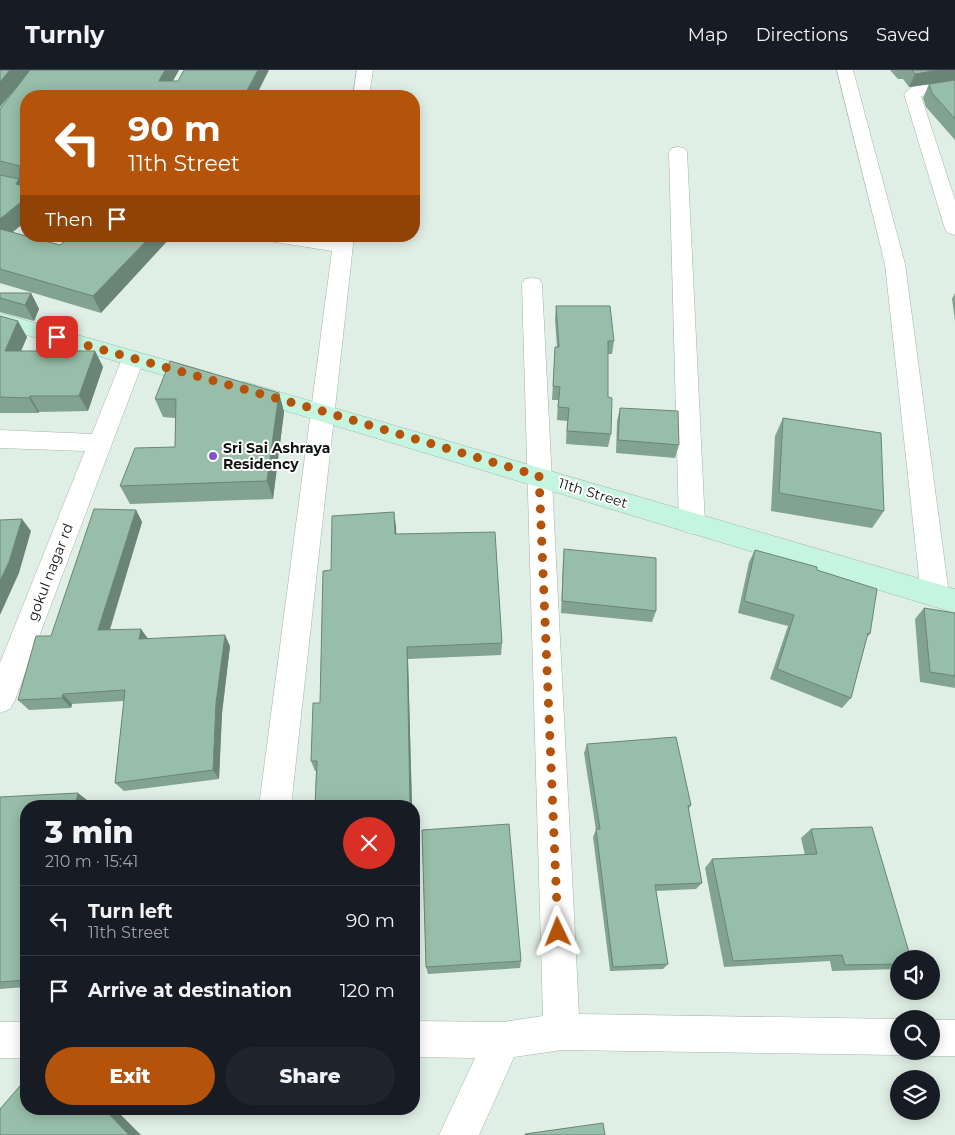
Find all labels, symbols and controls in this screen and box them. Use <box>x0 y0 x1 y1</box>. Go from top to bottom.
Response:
text: Turnly <box>25 20 104 49</box>
text: Map <box>688 24 728 46</box>
text: Directions <box>756 24 848 46</box>
text: Saved <box>876 24 930 46</box>
text: 90 m <box>128 107 221 150</box>
icon: left <box>45 110 110 175</box>
text: 11th Street <box>128 150 240 177</box>
icon: arrive <box>103 205 131 233</box>
text: Then <box>45 208 93 231</box>
pin <box>36 316 78 358</box>
icon: arrive <box>43 323 71 351</box>
place label: Sri Sai Ashraya Residency <box>223 439 330 473</box>
marker: Sri Sai Ashraya Residency <box>207 450 219 462</box>
street label: 11th Street <box>556 474 630 512</box>
street label: gokul nagar rd <box>23 521 77 623</box>
text: 3 min <box>45 814 133 851</box>
button: close <box>343 817 395 869</box>
text: 210 m · 15:41 <box>45 852 138 871</box>
text: Turn left <box>88 900 173 923</box>
position arrow <box>531 905 583 957</box>
icon: left <box>45 907 73 935</box>
text: 90 m <box>346 909 395 932</box>
text: 11th Street <box>88 923 169 942</box>
map controls <box>890 950 940 1120</box>
button: sound <box>890 950 940 1000</box>
icon: arrive <box>45 977 73 1005</box>
text: Arrive at destination <box>88 979 292 1002</box>
text: 120 m <box>340 979 395 1002</box>
button: search <box>890 1010 940 1060</box>
button: Exit <box>45 1047 215 1105</box>
button: Share <box>225 1047 395 1105</box>
button: layers <box>890 1070 940 1120</box>

